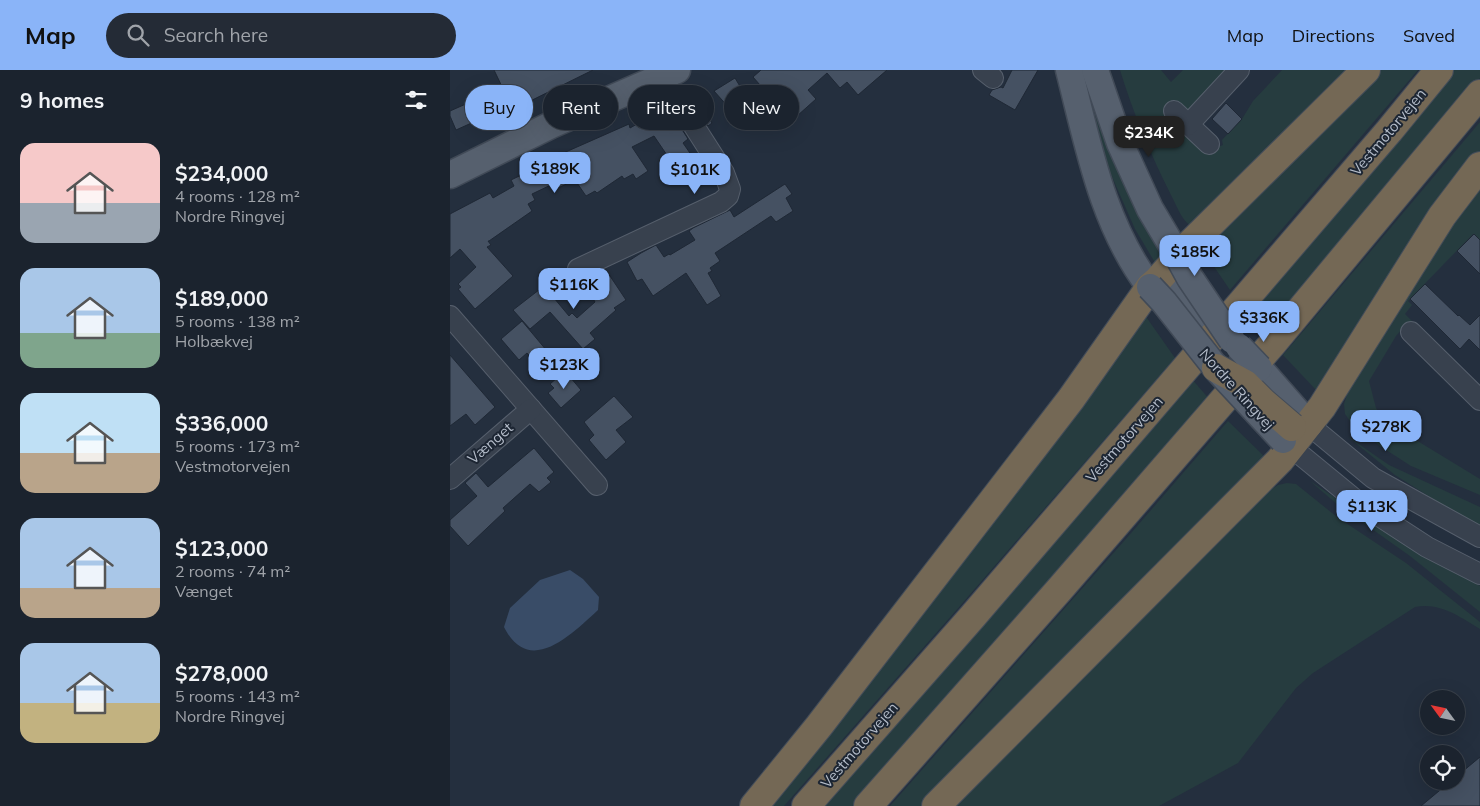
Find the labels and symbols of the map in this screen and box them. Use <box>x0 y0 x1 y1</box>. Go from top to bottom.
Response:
street label: Vestmotorvejen <box>1346 84 1430 180</box>
pin: $234K <box>1114 116 1184 158</box>
pin: $189K <box>520 152 590 194</box>
pin: $101K <box>660 152 730 195</box>
pin: $185K <box>1160 234 1230 277</box>
pin: $116K <box>539 268 609 310</box>
pin: $336K <box>1229 300 1299 343</box>
street label: Nordre Ringvej <box>1196 344 1278 434</box>
pin: $123K <box>529 348 599 390</box>
street label: Vestmotorvejen <box>1081 392 1167 486</box>
pin: $278K <box>1351 410 1421 452</box>
street label: Vænget <box>463 418 517 468</box>
pin: $113K <box>1337 490 1407 532</box>
north arrow <box>1420 690 1465 735</box>
street label: Vestmotorvejen <box>816 698 902 792</box>

